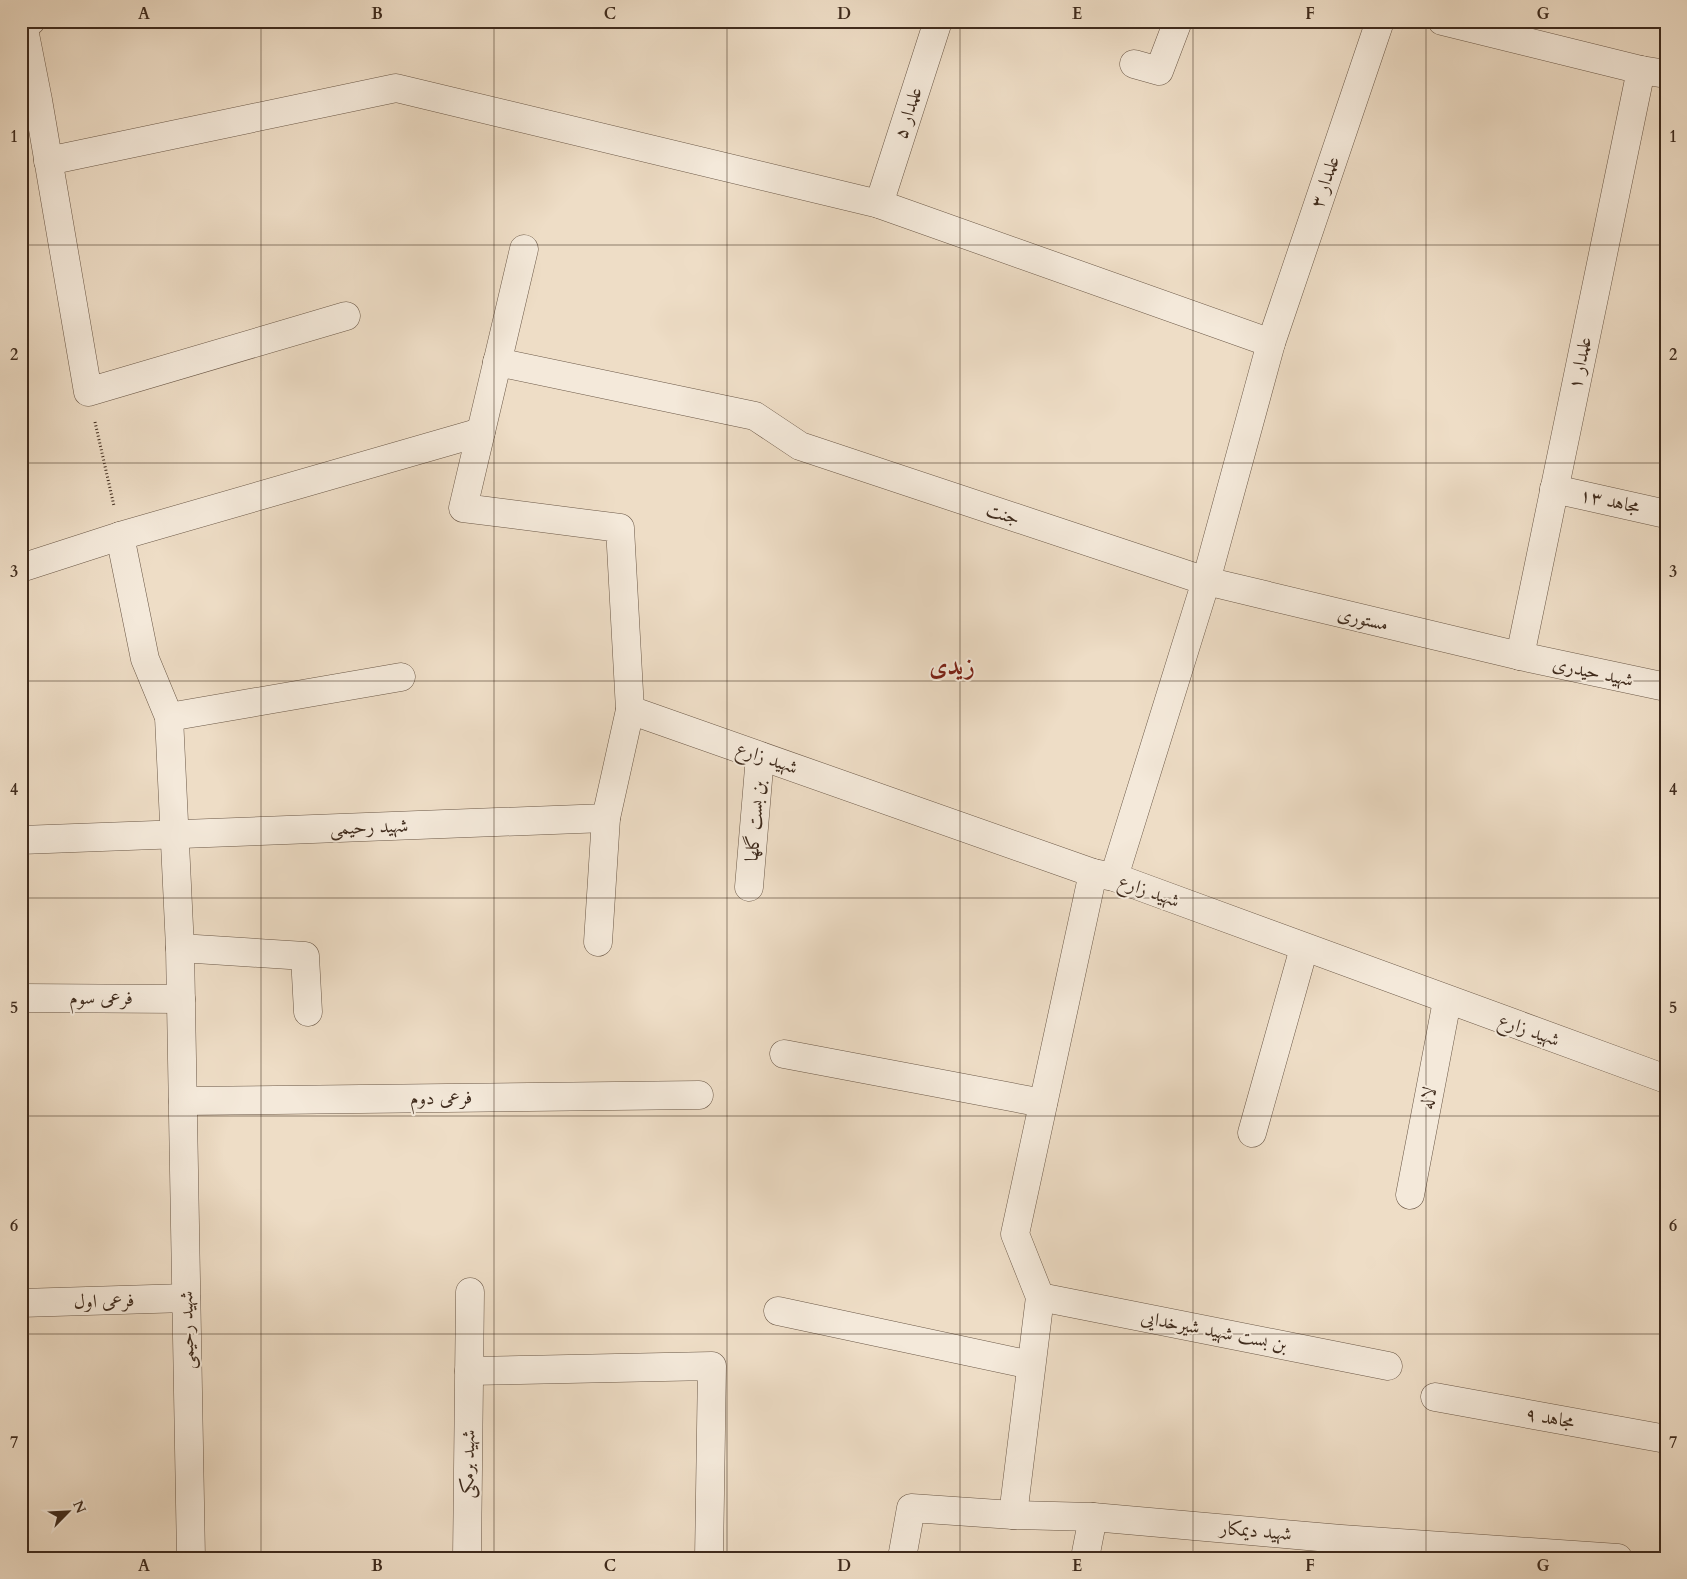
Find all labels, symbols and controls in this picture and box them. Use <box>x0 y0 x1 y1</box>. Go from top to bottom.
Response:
text: A <box>138 3 150 25</box>
text: B <box>371 3 383 25</box>
text: C <box>604 3 616 25</box>
text: D <box>837 3 851 25</box>
text: E <box>1072 3 1082 25</box>
text: F <box>1305 3 1315 25</box>
text: G <box>1536 3 1550 25</box>
street label: علمدار ۵ <box>887 84 929 142</box>
text: 1 <box>10 126 18 148</box>
text: 1 <box>1669 126 1677 148</box>
street label: علمدار ۳ <box>1304 153 1346 211</box>
street label: علمدار ۱ <box>1562 334 1598 392</box>
text: 2 <box>10 344 18 366</box>
text: 2 <box>1669 344 1677 366</box>
street label: مجاهد ۱۳ <box>1578 482 1643 520</box>
street label: جنت <box>983 496 1023 532</box>
text: 3 <box>10 561 18 583</box>
text: 3 <box>1669 561 1677 583</box>
street label: مستوری <box>1335 601 1391 637</box>
district label: زیدی <box>929 650 975 683</box>
street label: شهید حیدری <box>1550 651 1636 693</box>
street label: شهید زارع <box>732 735 801 783</box>
text: 4 <box>10 779 18 801</box>
street label: بن بست گلها <box>739 779 772 863</box>
text: 4 <box>1669 779 1677 801</box>
street label: شهید رحیمی <box>329 813 409 841</box>
street label: شهید زارع <box>1114 868 1183 916</box>
street label: فرعی سوم <box>69 985 133 1014</box>
text: 5 <box>10 997 18 1019</box>
text: 5 <box>1669 997 1677 1019</box>
street label: شهید زارع <box>1494 1007 1563 1055</box>
street label: فرعی دوم <box>410 1084 472 1115</box>
street label: لاله <box>1413 1084 1443 1112</box>
text: 6 <box>10 1215 18 1237</box>
text: 6 <box>1669 1215 1677 1237</box>
street label: فرعی اول <box>73 1287 135 1315</box>
street label: شهید رحیمی <box>173 1291 201 1369</box>
street label: بن بست شهید شیرخدایی <box>1139 1304 1290 1358</box>
street label: مجاهد ۹ <box>1523 1401 1577 1435</box>
street label: شهید برمکی <box>454 1429 482 1499</box>
text: 7 <box>10 1432 18 1454</box>
text: 7 <box>1669 1432 1677 1454</box>
north arrow <box>42 1486 92 1536</box>
text: N <box>68 1497 91 1516</box>
street label: شهید دیمکار <box>1217 1515 1293 1547</box>
text: A <box>138 1555 150 1577</box>
text: B <box>371 1555 383 1577</box>
text: C <box>604 1555 616 1577</box>
text: D <box>837 1555 851 1577</box>
text: E <box>1072 1555 1082 1577</box>
text: F <box>1305 1555 1315 1577</box>
text: G <box>1536 1555 1550 1577</box>

